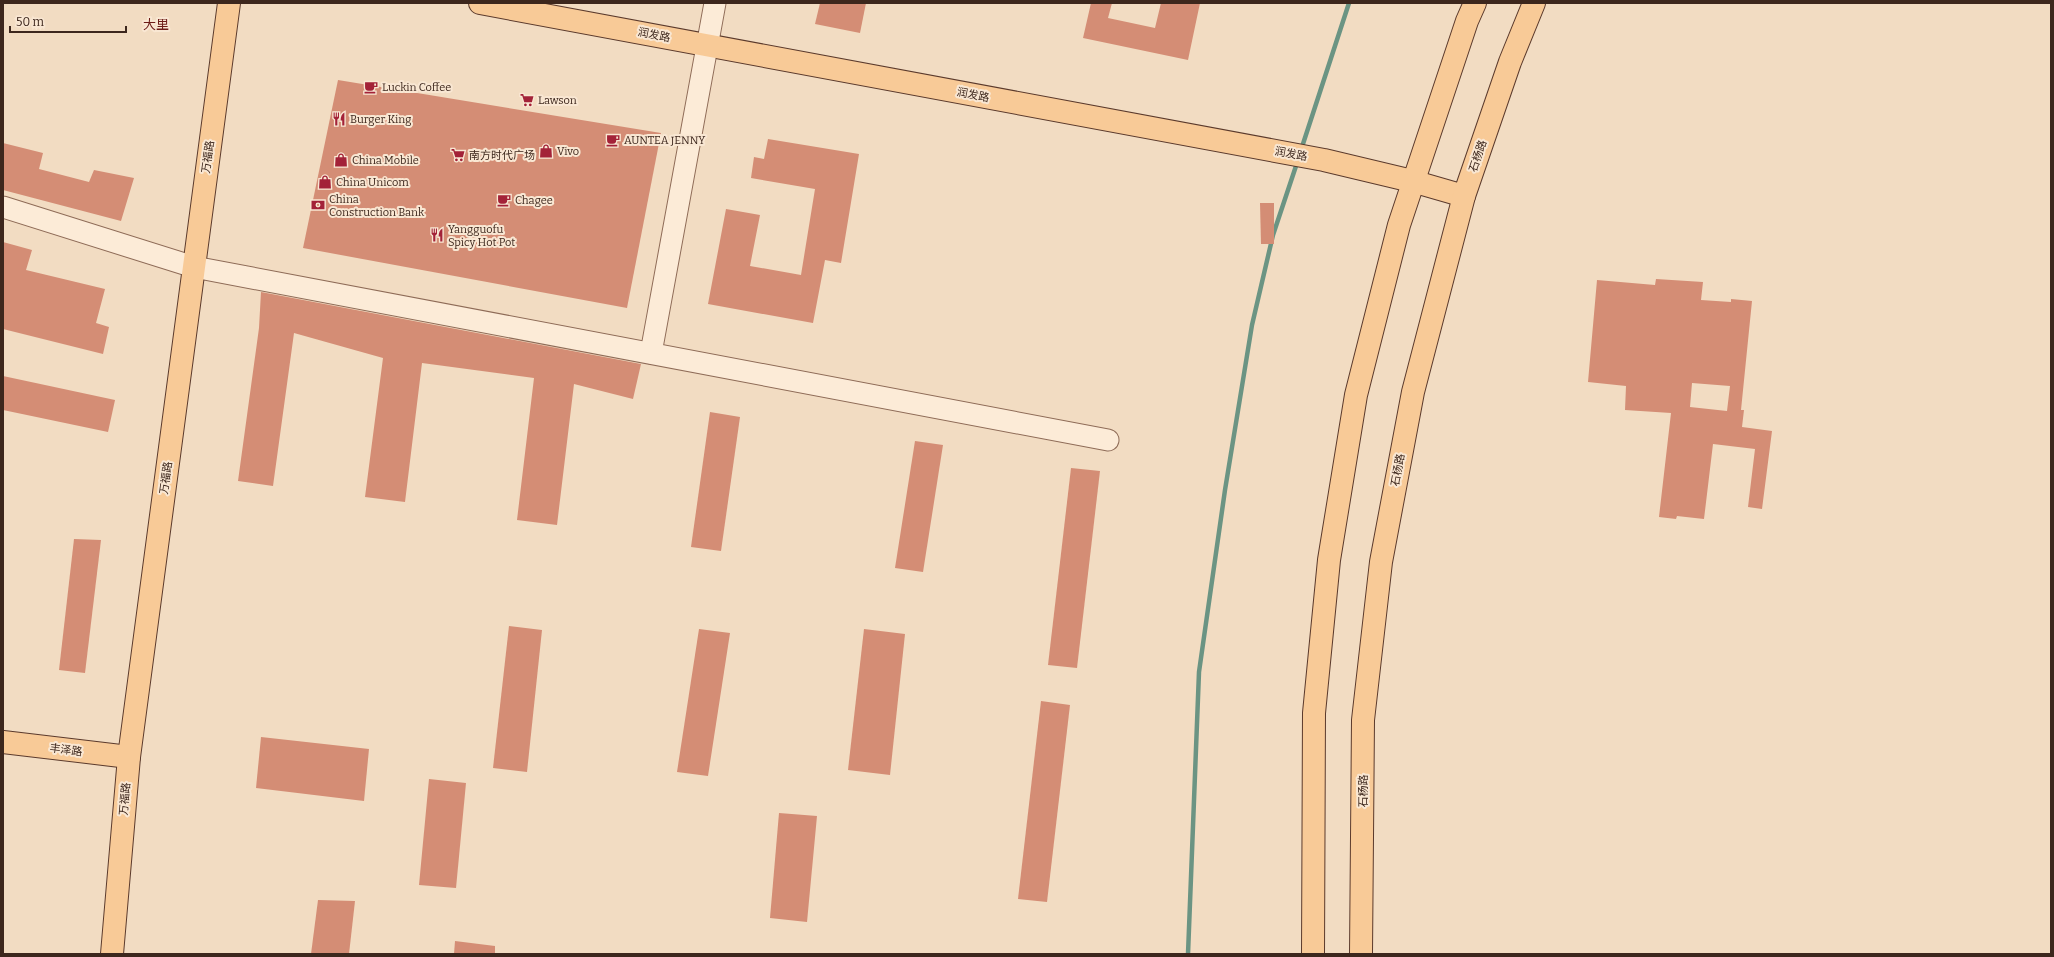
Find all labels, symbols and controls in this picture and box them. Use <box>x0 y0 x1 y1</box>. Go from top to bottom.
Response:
scale bar <box>10 8 126 34</box>
text: 50 m <box>16 15 45 29</box>
district label: 大里 <box>143 17 169 32</box>
street label: 润发路 <box>637 25 671 45</box>
cafe icon: Luckin Coffee <box>363 79 379 95</box>
place label: Luckin Coffee <box>382 81 451 94</box>
street label: 润发路 <box>956 85 990 105</box>
supermarket icon: Lawson <box>519 92 535 108</box>
place label: Lawson <box>538 94 577 107</box>
restaurant icon: Burger King <box>331 111 347 127</box>
place label: Burger King <box>350 113 411 126</box>
cafe icon: AUNTEA JENNY <box>605 132 621 148</box>
place label: AUNTEA JENNY <box>624 134 706 147</box>
street label: 石杨路 <box>1466 138 1490 174</box>
street label: 万福路 <box>199 140 217 174</box>
shop icon: Vivo <box>538 143 554 159</box>
place label: Vivo <box>557 145 579 158</box>
street label: 润发路 <box>1274 145 1308 163</box>
supermarket icon: 南方时代广场 <box>450 147 466 163</box>
place label: 南方时代广场 <box>469 149 535 162</box>
shop icon: China Mobile <box>333 152 349 168</box>
place label: China Mobile <box>352 154 419 167</box>
shop icon: China Unicom <box>317 174 333 190</box>
place label: China Unicom <box>336 176 409 189</box>
cafe icon: Chagee <box>496 192 512 208</box>
place label: China Construction Bank <box>329 193 425 219</box>
place label: Chagee <box>515 194 553 207</box>
bank icon: China Construction Bank <box>310 197 326 213</box>
place label: Yangguofu Spicy Hot Pot <box>448 223 515 249</box>
restaurant icon: Yangguofu Spicy Hot Pot <box>429 227 445 243</box>
street label: 石杨路 <box>1389 453 1407 487</box>
street label: 万福路 <box>157 461 175 495</box>
street label: 丰泽路 <box>49 742 83 758</box>
street label: 石杨路 <box>1357 775 1370 808</box>
street label: 万福路 <box>117 782 133 816</box>

